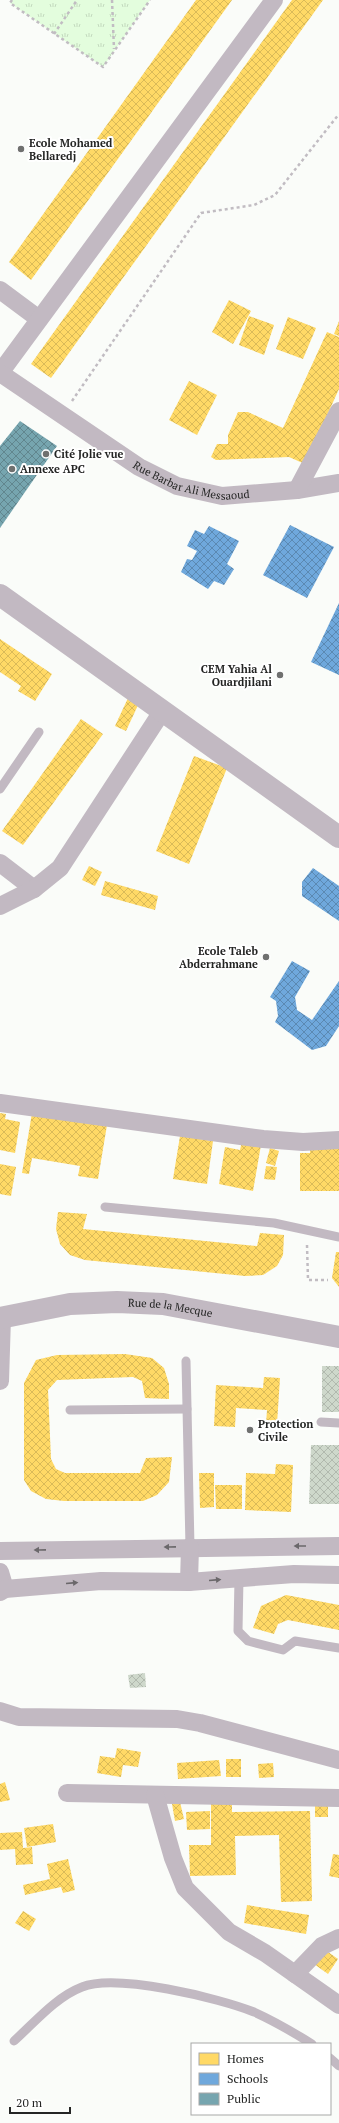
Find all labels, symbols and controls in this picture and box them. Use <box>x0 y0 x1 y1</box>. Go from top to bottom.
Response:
place label: Ecole Mohamed Bellaredj <box>29 136 113 163</box>
marker: Ecole Mohamed Bellaredj <box>16 144 26 154</box>
place label: Cité Jolie vue <box>54 447 124 461</box>
marker: Cité Jolie vue <box>41 449 51 459</box>
street label: Rue Barbar Ali Messaoud <box>130 458 250 503</box>
place label: Annexe APC <box>20 462 85 476</box>
marker: Annexe APC <box>7 464 17 474</box>
place label: CEM Yahia Al Ouardjilani <box>201 662 272 689</box>
marker: CEM Yahia Al Ouardjilani <box>275 670 285 680</box>
place label: Ecole Taleb Abderrahmane <box>179 944 259 971</box>
marker: Ecole Taleb Abderrahmane <box>261 952 271 962</box>
street label: Rue de la Mecque <box>128 1295 214 1320</box>
place label: Protection Civile <box>258 1417 313 1444</box>
marker: Protection Civile <box>245 1425 255 1435</box>
one-way arrow <box>293 1543 306 1549</box>
one-way arrow <box>163 1544 176 1550</box>
one-way arrow <box>33 1547 46 1553</box>
one-way arrow <box>209 1576 221 1583</box>
one-way arrow <box>66 1580 78 1587</box>
legend <box>191 2043 331 2115</box>
text: Homes <box>227 2051 264 2066</box>
text: Schools <box>227 2071 268 2086</box>
scale bar <box>10 2089 70 2115</box>
text: Public <box>227 2091 261 2106</box>
text: 20 m <box>16 2095 43 2110</box>

